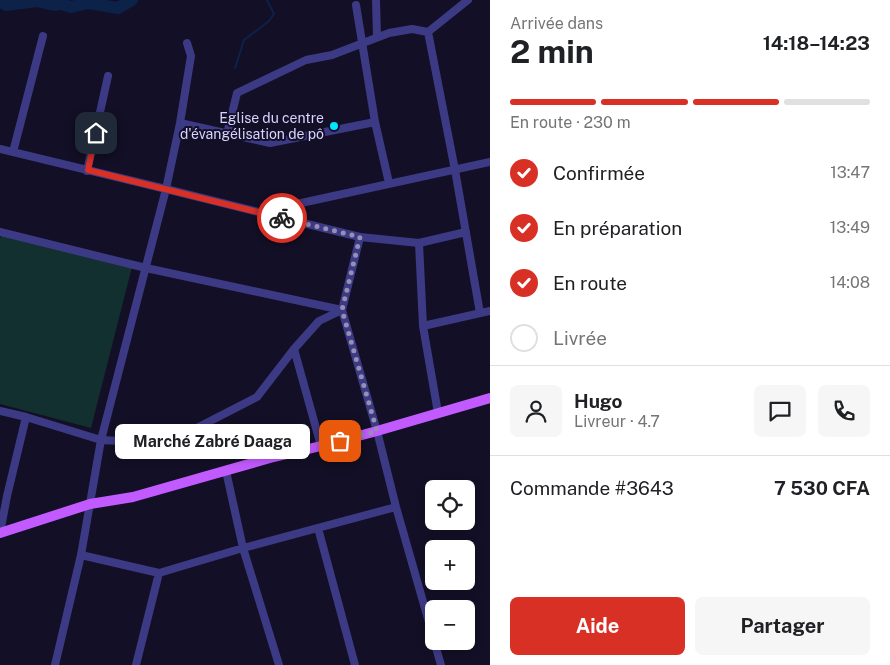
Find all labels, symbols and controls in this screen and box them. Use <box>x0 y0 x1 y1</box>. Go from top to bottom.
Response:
text: Arrivée dans <box>510 14 603 33</box>
text: 14:18–14:23 <box>763 32 870 54</box>
text: 2 min <box>510 33 594 70</box>
place label: Eglise du centre d'évangélisation de pô <box>180 110 324 142</box>
pin <box>75 112 117 154</box>
text: En route · 230 m <box>510 113 631 132</box>
icon: home <box>82 119 110 147</box>
marker: Eglise du centre d'évangélisation de pô <box>328 120 340 132</box>
icon: check <box>510 159 538 187</box>
text: Confirmée <box>553 162 645 184</box>
text: 13:47 <box>830 163 870 182</box>
courier <box>257 193 307 243</box>
icon: bike <box>268 204 296 232</box>
icon: check <box>510 214 538 242</box>
text: En préparation <box>553 217 682 239</box>
text: 13:49 <box>830 218 870 237</box>
icon: check <box>510 269 538 297</box>
text: En route <box>553 272 627 294</box>
text: 14:08 <box>830 273 870 292</box>
text: Livrée <box>553 327 607 349</box>
button: person <box>510 385 562 437</box>
button: chat <box>754 385 806 437</box>
button: phone <box>818 385 870 437</box>
text: Hugo <box>574 390 623 412</box>
text: Livreur · 4.7 <box>574 412 660 431</box>
pin <box>319 420 361 462</box>
callout: Marché Zabré Daaga <box>115 424 310 458</box>
icon: bag <box>326 427 354 455</box>
text: Marché Zabré Daaga <box>133 432 292 451</box>
text: Commande #3643 <box>510 477 674 499</box>
text: 7 530 CFA <box>774 477 870 499</box>
map controls <box>425 480 475 650</box>
button: locate <box>425 480 475 530</box>
button: + <box>425 540 475 590</box>
button: Aide <box>510 597 685 655</box>
button: Partager <box>695 597 870 655</box>
button: − <box>425 600 475 650</box>

